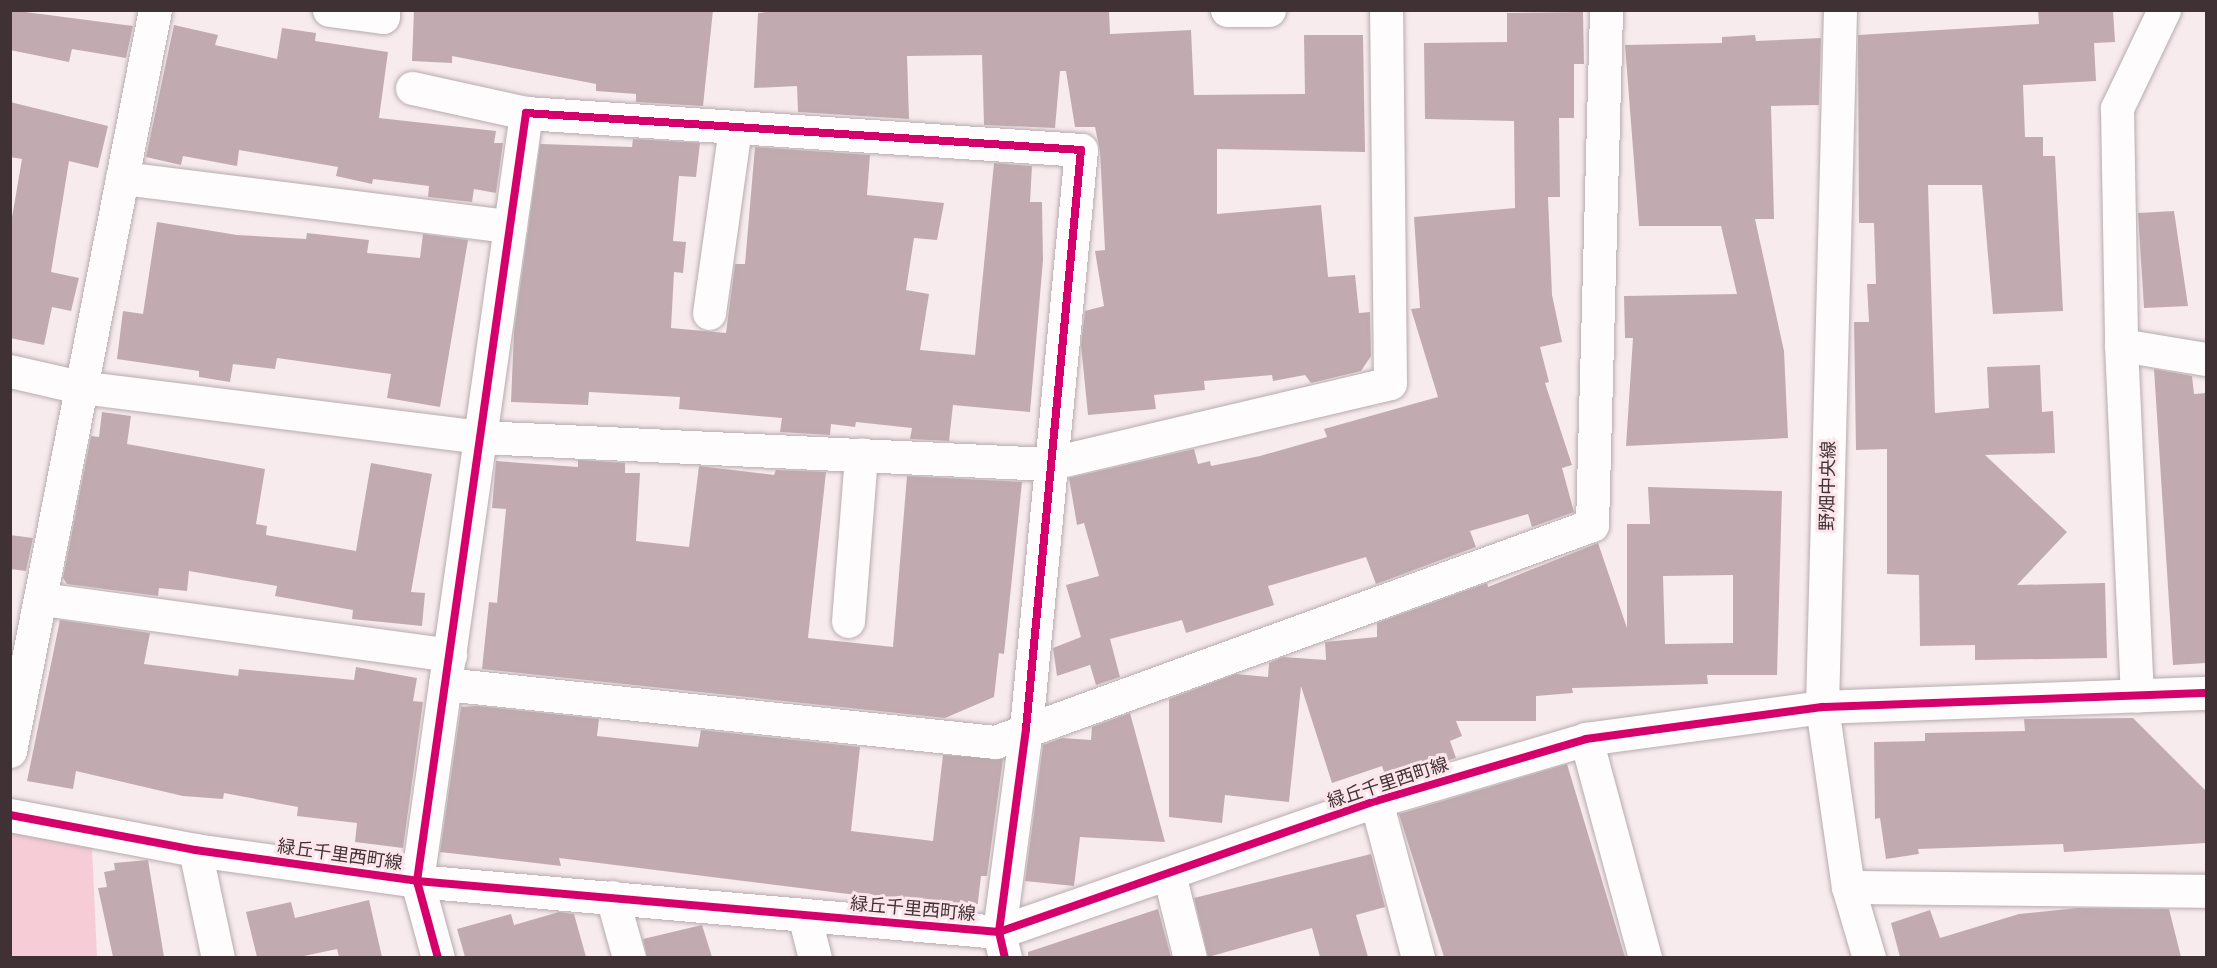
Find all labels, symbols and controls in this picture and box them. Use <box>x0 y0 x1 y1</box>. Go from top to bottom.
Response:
street label: 野畑中央線 <box>1816 441 1840 531</box>
street label: 緑丘千里西町線 <box>1325 753 1451 813</box>
street label: 緑丘千里西町線 <box>276 836 404 874</box>
street label: 緑丘千里西町線 <box>849 893 977 925</box>

